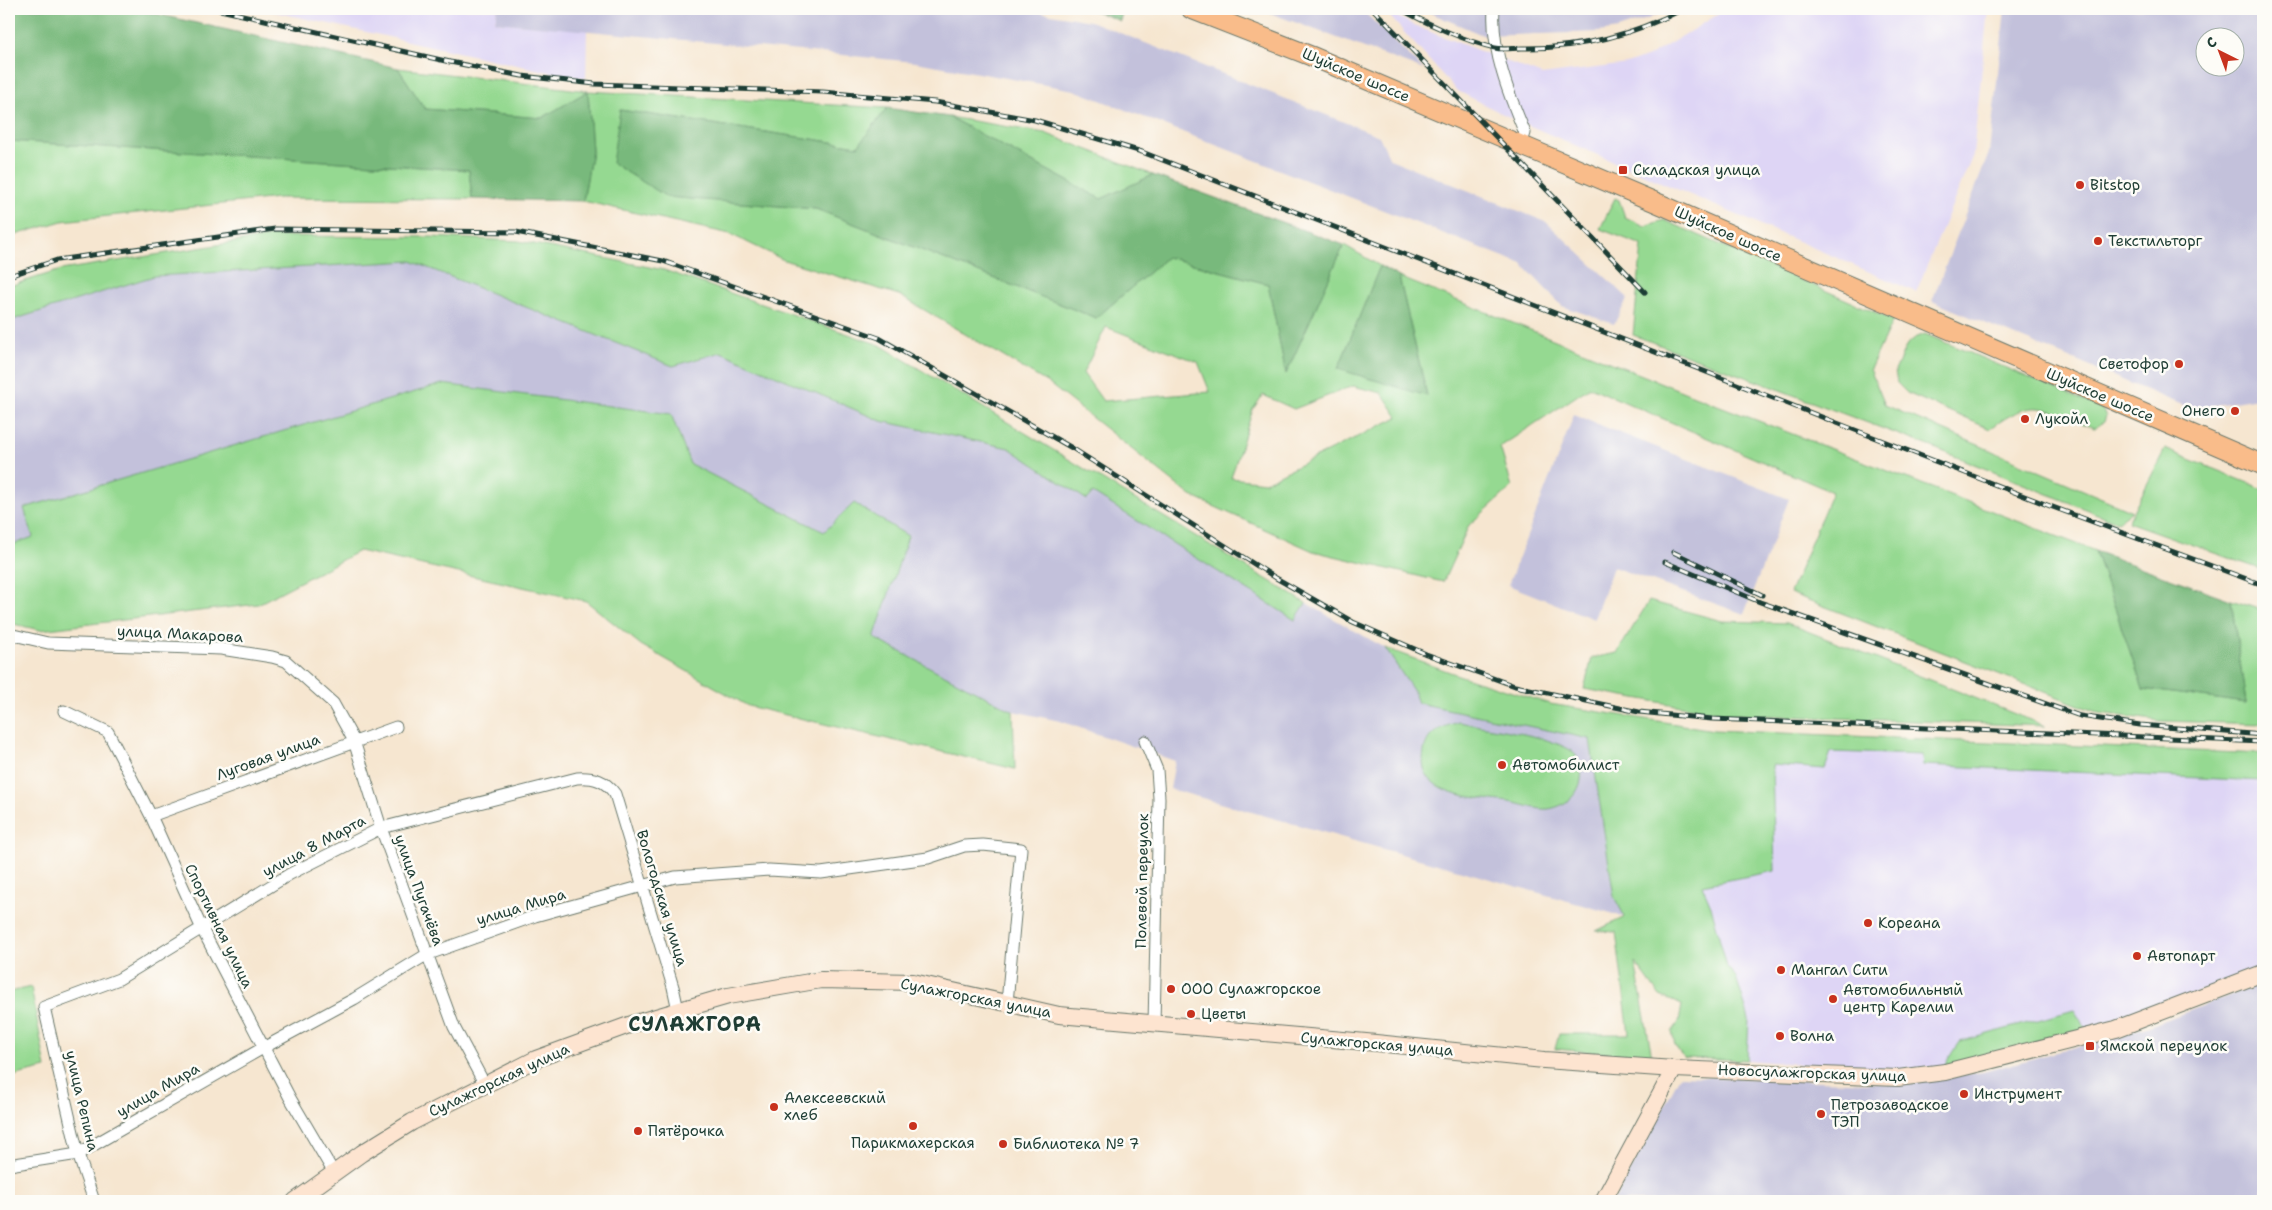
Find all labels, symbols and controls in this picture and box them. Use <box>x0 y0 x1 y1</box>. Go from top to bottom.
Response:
north arrow <box>2194 28 2244 78</box>
text: С <box>2202 33 2221 52</box>
street label: Шуйское шоссе <box>1299 43 1413 107</box>
place label: Складская улица <box>1633 160 1761 180</box>
marker: Складская улица <box>1617 164 1629 176</box>
place label: Bitstop <box>2090 175 2140 195</box>
marker: Bitstop <box>2074 179 2086 191</box>
street label: Шуйское шоссе <box>1671 201 1785 267</box>
place label: Текстильторг <box>2108 231 2203 251</box>
marker: Текстильторг <box>2092 235 2104 247</box>
place label: Светофор <box>2098 354 2169 374</box>
marker: Светофор <box>2173 358 2185 370</box>
street label: Шуйское шоссе <box>2043 363 2157 427</box>
place label: Онего <box>2182 401 2225 421</box>
marker: Онего <box>2229 405 2241 417</box>
place label: Лукойл <box>2035 409 2089 429</box>
marker: Лукойл <box>2019 413 2031 425</box>
street label: улица Макарова <box>116 621 244 647</box>
street label: Луговая улица <box>213 729 323 785</box>
place label: Автомобилист <box>1512 755 1620 775</box>
marker: Автомобилист <box>1496 759 1508 771</box>
street label: улица 8 Марта <box>259 810 370 882</box>
street label: Полевой переулок <box>1131 813 1153 949</box>
street label: Вологодская улица <box>632 827 692 969</box>
street label: улица Пугачёва <box>390 832 449 949</box>
street label: Спортивная улица <box>180 860 258 992</box>
street label: улица Мира <box>474 884 569 930</box>
place label: Кореана <box>1878 913 1941 933</box>
marker: Кореана <box>1862 917 1874 929</box>
place label: Автопарт <box>2147 946 2216 966</box>
marker: Автопарт <box>2131 950 2143 962</box>
place label: Мангал Сити <box>1791 960 1888 980</box>
marker: Мангал Сити <box>1775 964 1787 976</box>
street label: Сулажгорская улица <box>899 974 1054 1023</box>
place label: ООО Сулажгорское <box>1181 979 1321 999</box>
place label: Автомобильный центр Карелии <box>1843 980 1963 1017</box>
marker: ООО Сулажгорское <box>1165 983 1177 995</box>
marker: Автомобильный центр Карелии <box>1827 993 1839 1005</box>
place label: Цветы <box>1201 1004 1246 1024</box>
marker: Цветы <box>1185 1008 1197 1020</box>
district label: СУЛАЖГОРА <box>628 1011 762 1037</box>
place label: Волна <box>1790 1026 1835 1046</box>
street label: Сулажгорская улица <box>1300 1027 1455 1061</box>
marker: Волна <box>1774 1030 1786 1042</box>
place label: Ямской переулок <box>2100 1036 2227 1056</box>
street label: Сулажгорская улица <box>425 1038 573 1121</box>
marker: Ямской переулок <box>2084 1040 2096 1052</box>
street label: улица Репина <box>61 1048 104 1154</box>
street label: улица Мира <box>113 1058 204 1122</box>
street label: Новосулажгорская улица <box>1717 1060 1907 1086</box>
place label: Инструмент <box>1974 1084 2062 1104</box>
place label: Алексеевский хлеб <box>784 1088 886 1125</box>
marker: Инструмент <box>1958 1088 1970 1100</box>
place label: Петрозаводское ТЭП <box>1831 1095 1949 1132</box>
marker: Алексеевский хлеб <box>768 1101 780 1113</box>
marker: Петрозаводское ТЭП <box>1815 1108 1827 1120</box>
marker: Парикмахерская <box>907 1120 919 1132</box>
place label: Пятёрочка <box>648 1121 725 1141</box>
marker: Пятёрочка <box>632 1125 644 1137</box>
place label: Парикмахерская <box>851 1133 975 1153</box>
place label: Библиотека № 7 <box>1013 1134 1139 1154</box>
marker: Библиотека № 7 <box>997 1138 1009 1150</box>

